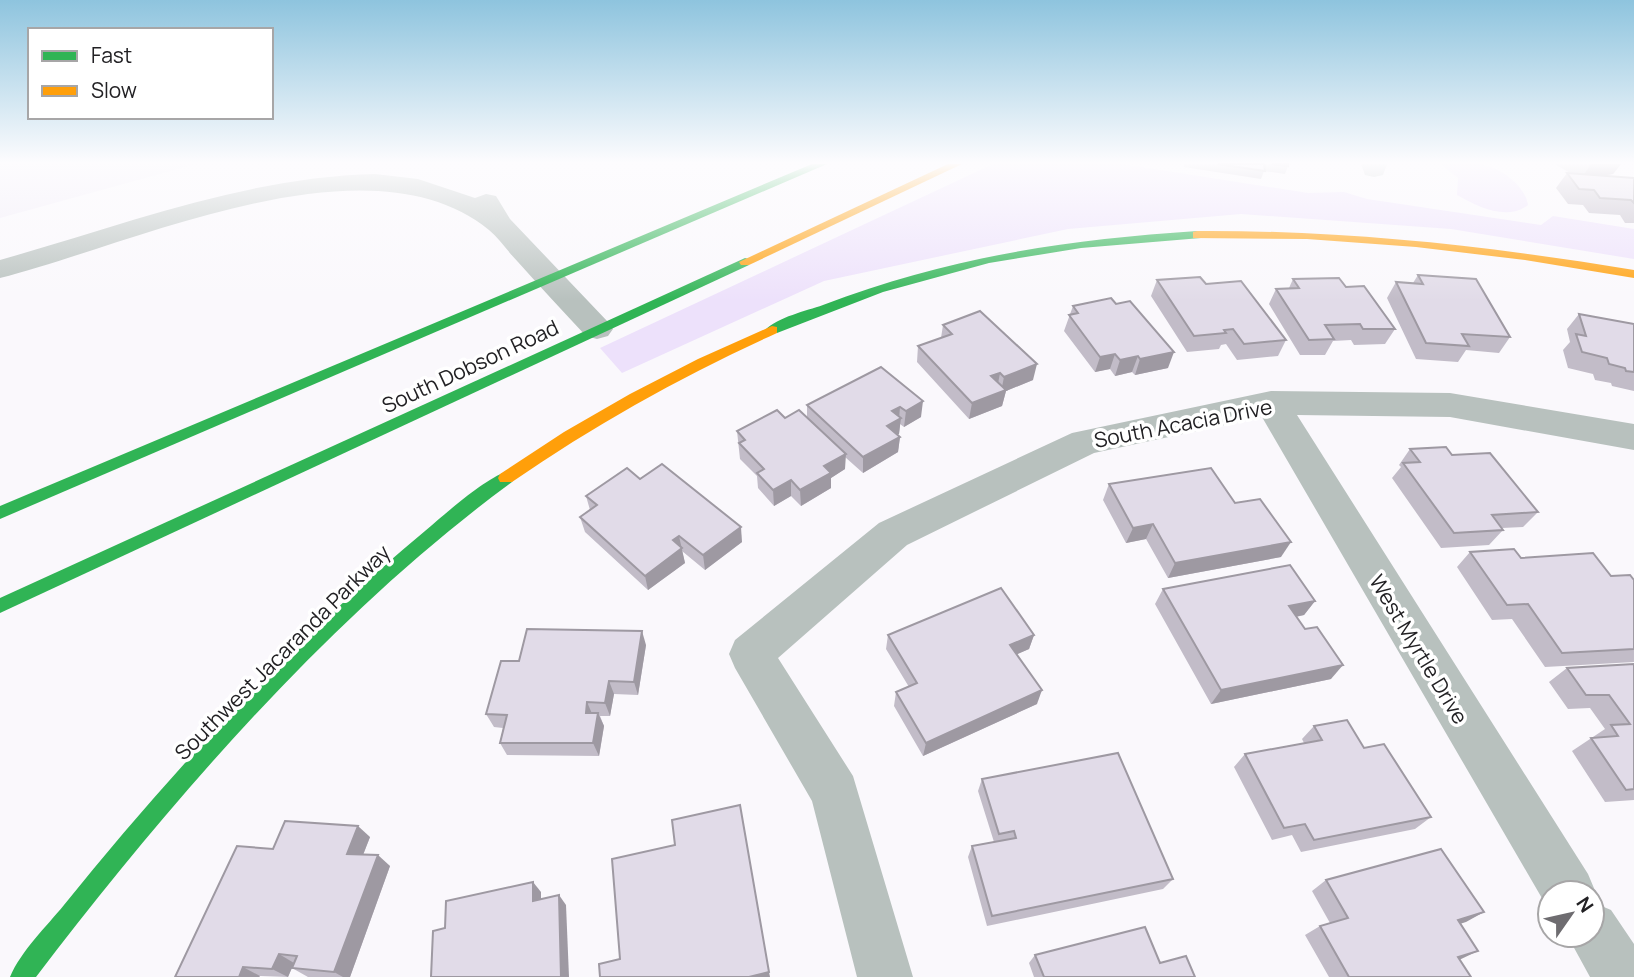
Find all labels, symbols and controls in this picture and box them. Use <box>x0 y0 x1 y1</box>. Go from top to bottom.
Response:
legend <box>28 28 273 119</box>
text: Fast <box>91 41 132 69</box>
text: Slow <box>91 76 137 104</box>
street label: South Dobson Road <box>377 313 563 419</box>
street label: South Acacia Drive <box>1092 392 1274 454</box>
street label: Southwest Jacaranda Parkway <box>168 538 396 766</box>
street label: West Myrtle Drive <box>1363 569 1475 729</box>
north arrow <box>1536 879 1606 949</box>
text: N <box>1570 892 1600 917</box>

